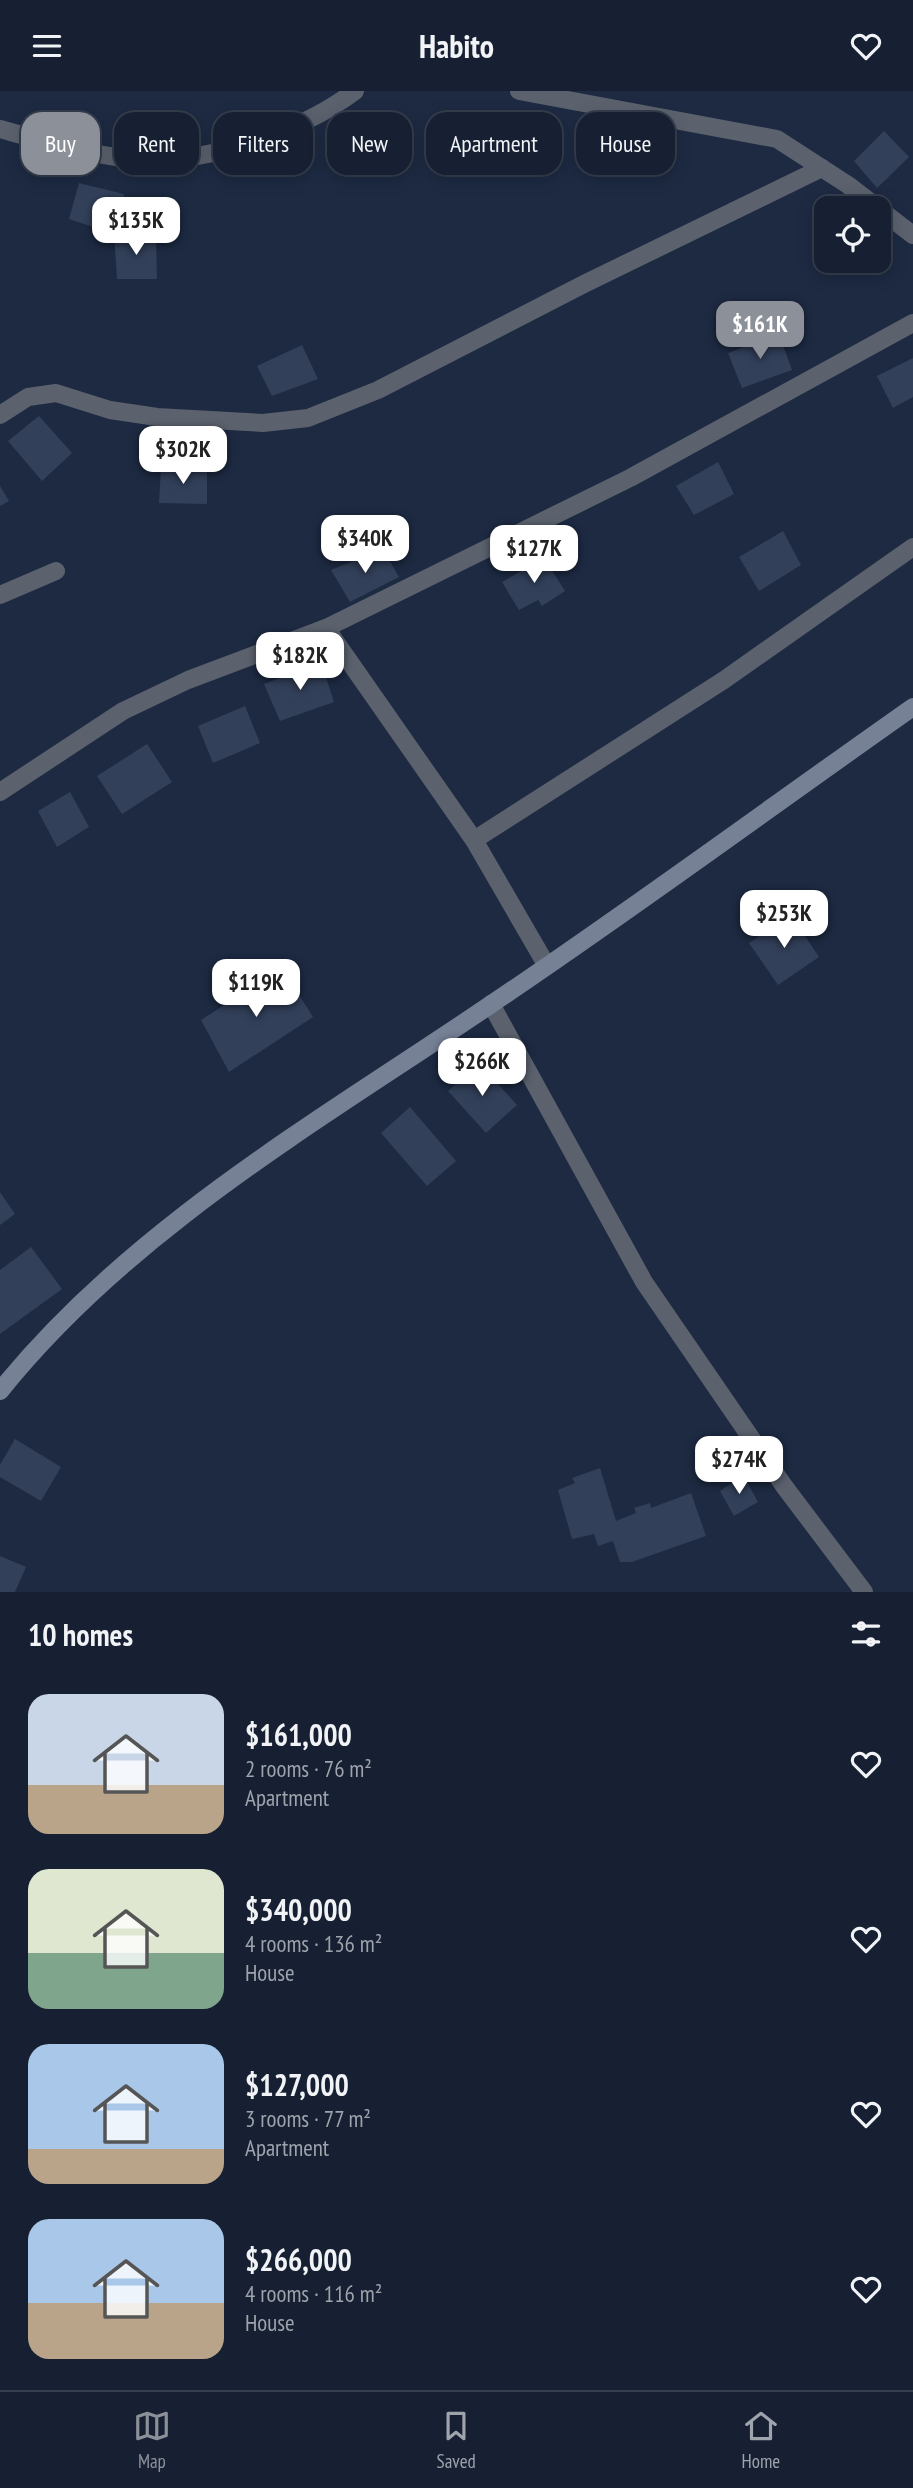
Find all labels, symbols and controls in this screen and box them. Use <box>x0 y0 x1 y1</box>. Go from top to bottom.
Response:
text: Habito <box>419 25 494 67</box>
icon: menu <box>28 27 66 65</box>
icon: heart <box>847 27 885 65</box>
chip: Buy <box>21 112 100 175</box>
chip: Rent <box>114 112 199 175</box>
chip: Filters <box>213 112 313 175</box>
chip: New <box>327 112 412 175</box>
chip: Apartment <box>426 112 562 175</box>
chip: House <box>576 112 675 175</box>
map controls <box>814 196 891 273</box>
button: locate <box>814 196 891 273</box>
pin: $135K <box>87 197 185 257</box>
text: $135K <box>108 205 164 234</box>
pin: $161K <box>711 301 809 361</box>
text: $161K <box>732 309 788 338</box>
pin: $302K <box>134 427 232 486</box>
text: $302K <box>155 434 211 463</box>
pin: $340K <box>316 515 414 575</box>
text: $340K <box>337 523 393 552</box>
pin: $127K <box>485 525 583 585</box>
text: $127K <box>506 533 562 562</box>
pin: $182K <box>251 633 349 692</box>
text: $182K <box>272 640 328 669</box>
pin: $253K <box>735 891 833 950</box>
text: $253K <box>756 898 812 927</box>
pin: $119K <box>207 960 305 1019</box>
text: $119K <box>228 967 284 996</box>
pin: $266K <box>433 1039 531 1098</box>
text: $266K <box>454 1046 510 1075</box>
pin: $274K <box>690 1437 788 1496</box>
text: $274K <box>711 1444 767 1473</box>
text: 10 homes <box>28 1615 133 1654</box>
icon: filters <box>847 1615 885 1653</box>
text: $161,000 <box>245 1715 352 1754</box>
icon: home <box>84 1722 168 1806</box>
icon: heart <box>847 1745 885 1783</box>
text: 2 rooms · 76 m² <box>245 1754 372 1783</box>
text: Apartment <box>245 1783 329 1812</box>
text: $340,000 <box>245 1890 352 1929</box>
icon: home <box>84 1897 168 1981</box>
icon: heart <box>847 1920 885 1958</box>
text: 4 rooms · 136 m² <box>245 1929 382 1958</box>
text: House <box>245 1958 295 1987</box>
text: $127,000 <box>245 2065 349 2104</box>
icon: home <box>84 2072 168 2156</box>
icon: heart <box>847 2095 885 2133</box>
text: 3 rooms · 77 m² <box>245 2104 371 2133</box>
text: Apartment <box>245 2133 329 2162</box>
text: $266,000 <box>245 2240 352 2279</box>
icon: home <box>84 2247 168 2331</box>
icon: heart <box>847 2270 885 2308</box>
text: 4 rooms · 116 m² <box>245 2279 382 2308</box>
text: House <box>245 2308 295 2337</box>
tab: Map <box>133 2407 171 2473</box>
tab: Saved <box>437 2407 476 2473</box>
tab: Home <box>742 2407 780 2473</box>

